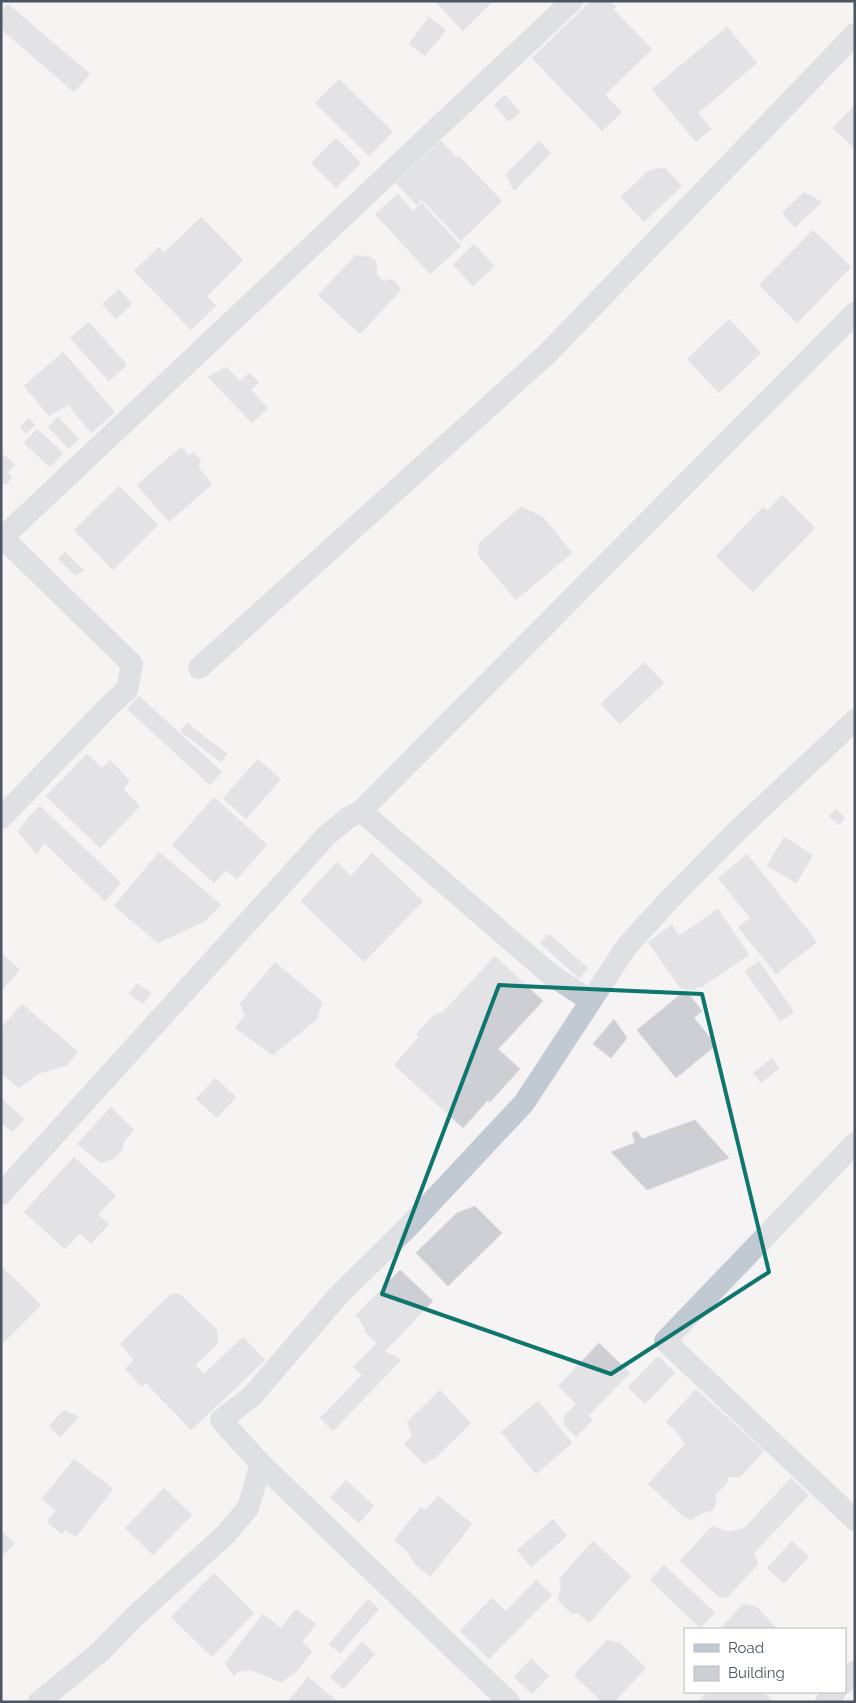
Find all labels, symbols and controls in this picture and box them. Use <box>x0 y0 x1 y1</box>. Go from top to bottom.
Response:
legend <box>684 1628 846 1693</box>
text: Road <box>728 1639 764 1657</box>
text: Building <box>728 1664 785 1682</box>

